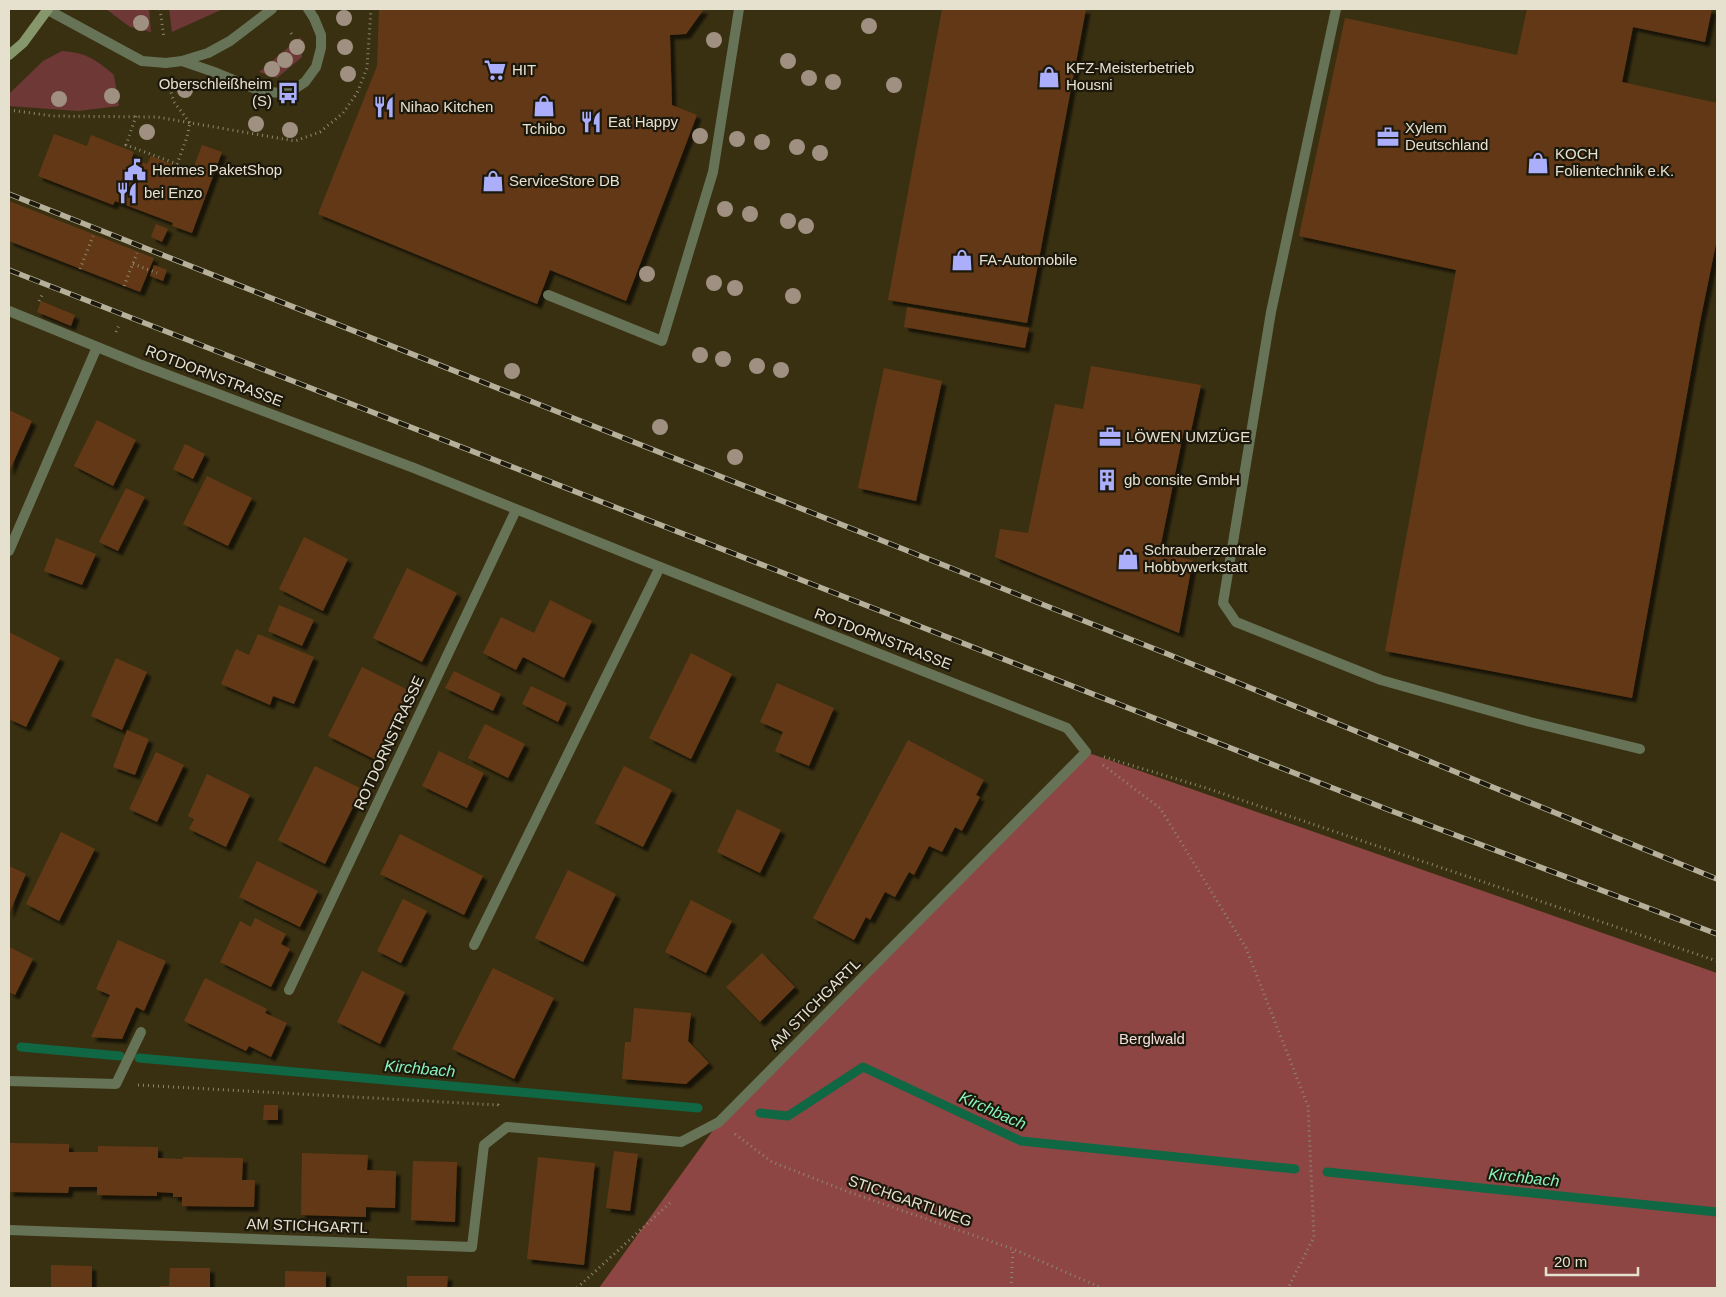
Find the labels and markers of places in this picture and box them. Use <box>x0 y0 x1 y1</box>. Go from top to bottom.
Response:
supermarket icon: HIT <box>482 57 508 83</box>
place label: KFZ-Meisterbetrieb Housni <box>1066 59 1194 93</box>
place label: HIT <box>512 61 536 78</box>
shop icon: KFZ-Meisterbetrieb Housni <box>1036 64 1062 90</box>
place label: Oberschleißheim (S) <box>159 75 272 109</box>
bus stop icon: Oberschleißheim (S) <box>275 80 301 106</box>
shop icon: Tchibo <box>531 93 557 119</box>
restaurant icon: Nihao Kitchen <box>371 94 397 120</box>
place label: Nihao Kitchen <box>400 98 493 115</box>
restaurant icon: Eat Happy <box>578 109 604 135</box>
place label: Eat Happy <box>608 113 679 130</box>
place label: Xylem Deutschland <box>1405 119 1488 153</box>
place label: Tchibo <box>522 120 566 137</box>
office icon: Xylem Deutschland <box>1375 124 1401 150</box>
place label: KOCH Folientechnik e.K. <box>1555 145 1674 179</box>
shop icon: KOCH Folientechnik e.K. <box>1525 150 1551 176</box>
public building icon: Hermes PaketShop <box>122 157 148 183</box>
place label: Hermes PaketShop <box>152 161 282 178</box>
shop icon: ServiceStore DB <box>480 168 506 194</box>
place label: ServiceStore DB <box>509 172 620 189</box>
restaurant icon: bei Enzo <box>114 180 140 206</box>
place label: bei Enzo <box>144 184 202 201</box>
shop icon: FA-Automobile <box>949 247 975 273</box>
place label: FA-Automobile <box>979 251 1077 268</box>
office icon: LÖWEN UMZÜGE <box>1097 424 1123 450</box>
place label: LÖWEN UMZÜGE <box>1126 428 1250 445</box>
building icon: gb consite GmbH <box>1094 467 1120 493</box>
place label: gb consite GmbH <box>1124 471 1240 488</box>
place label: Schrauberzentrale Hobbywerkstatt <box>1144 541 1267 575</box>
shop icon: Schrauberzentrale Hobbywerkstatt <box>1115 546 1141 572</box>

